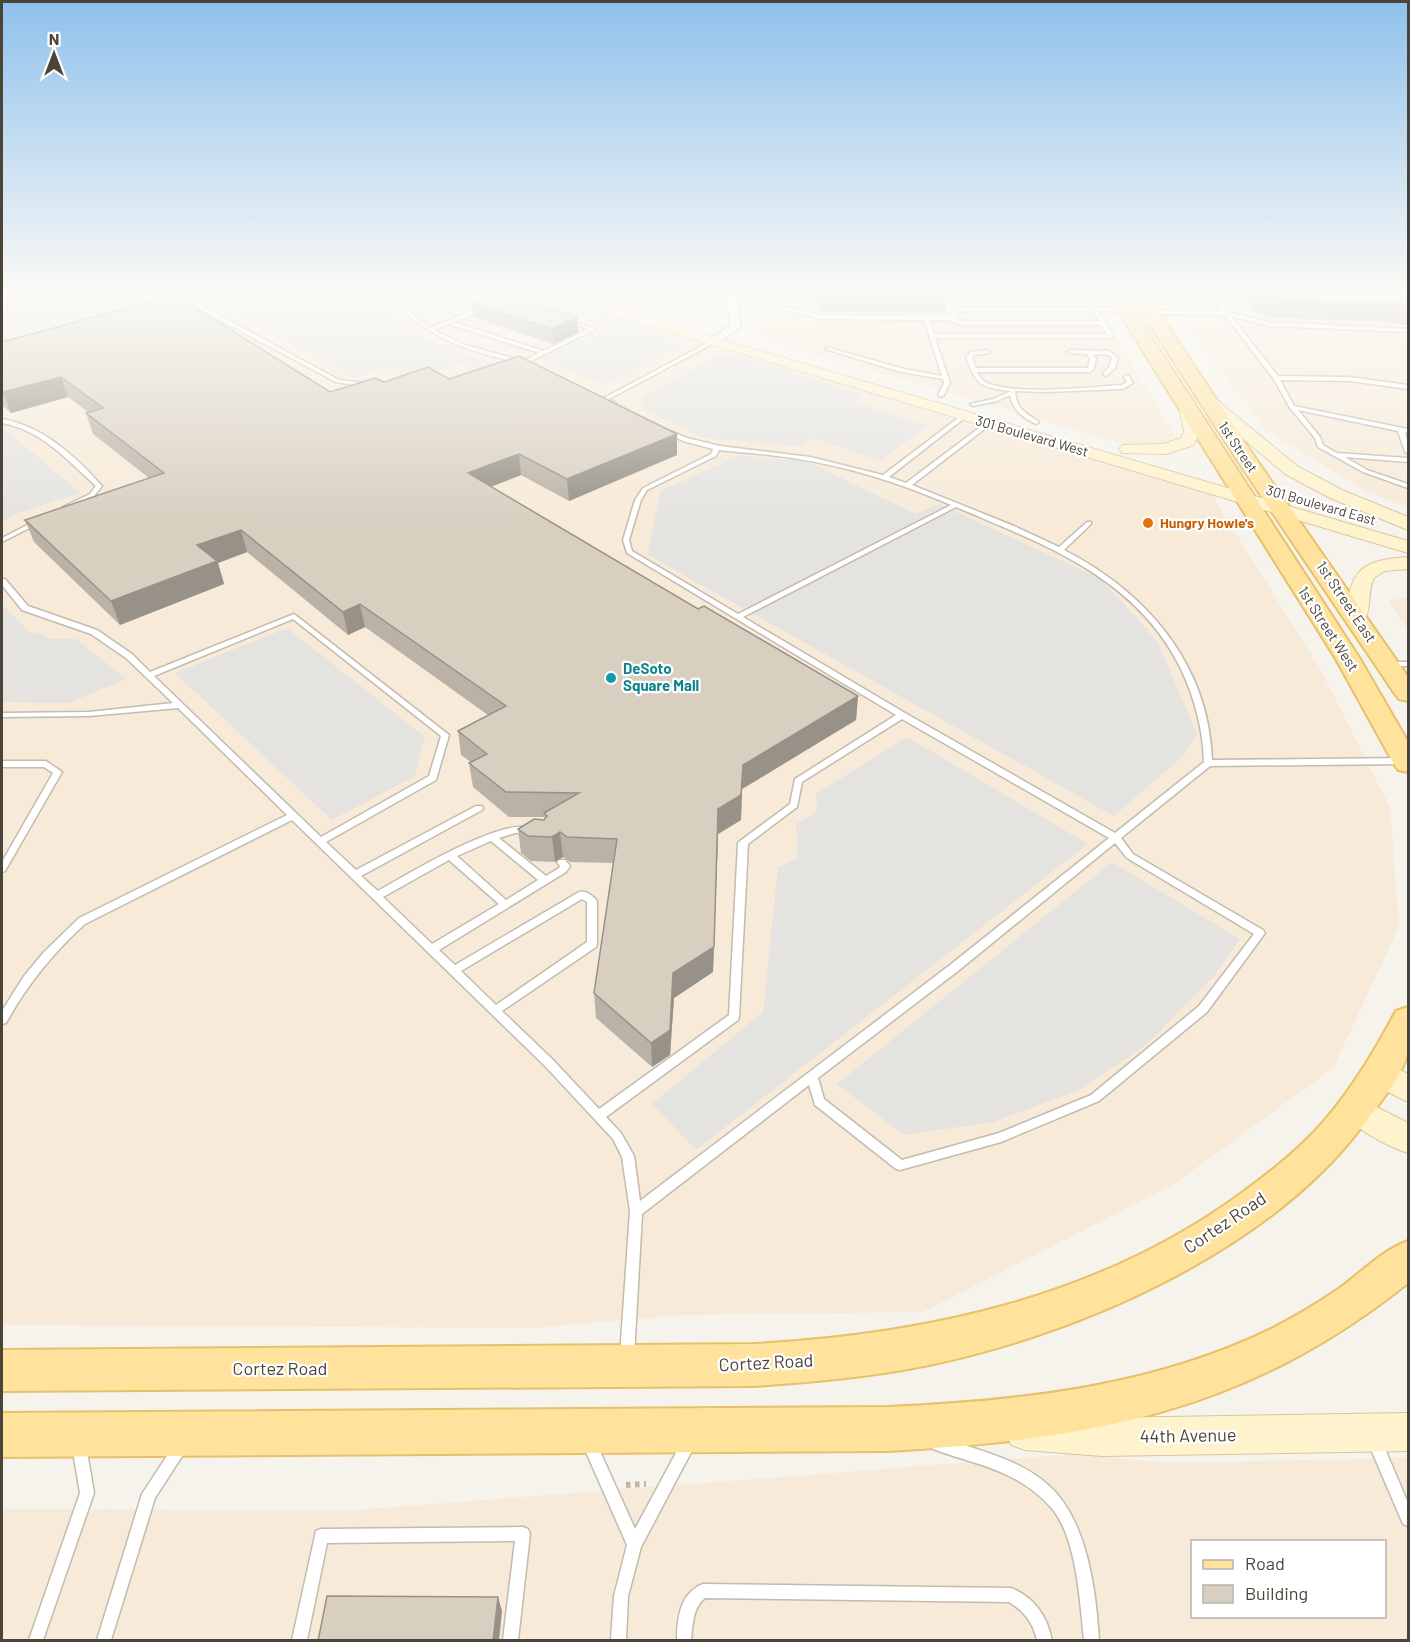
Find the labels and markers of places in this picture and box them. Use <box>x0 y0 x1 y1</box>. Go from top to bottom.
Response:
place label: Hungry Howie's <box>1160 514 1254 531</box>
marker: Hungry Howie's <box>1141 516 1155 530</box>
place label: DeSoto Square Mall <box>623 659 699 694</box>
marker: DeSoto Square Mall <box>604 671 618 685</box>

